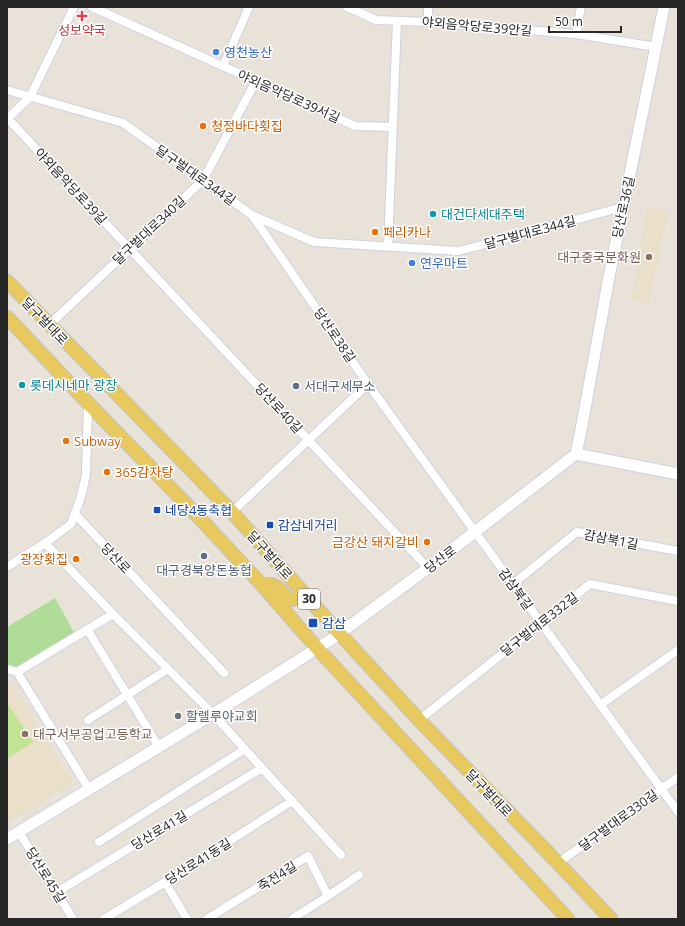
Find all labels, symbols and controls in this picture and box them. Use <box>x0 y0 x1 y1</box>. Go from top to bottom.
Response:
scale bar <box>549 8 621 34</box>
marker: 성보약국 <box>77 11 87 21</box>
street label: 야외음악당로39안길 <box>421 12 533 40</box>
text: 50 m <box>555 13 583 30</box>
place label: 성보약국 <box>58 21 106 39</box>
place label: 영천농산 <box>224 43 272 61</box>
marker: 영천농산 <box>211 47 221 57</box>
street label: 야외음악당로39서길 <box>235 65 343 127</box>
place label: 청정바다횟집 <box>211 117 283 135</box>
marker: 청정바다횟집 <box>198 121 208 131</box>
street label: 달구벌대로344길 <box>152 141 240 209</box>
street label: 야외음악당로39길 <box>31 144 111 228</box>
street label: 당산로36길 <box>608 174 638 240</box>
street label: 달구벌대로340길 <box>108 191 190 269</box>
place label: 대건다세대주택 <box>441 205 525 223</box>
marker: 대건다세대주택 <box>428 209 438 219</box>
street label: 달구벌대로344길 <box>482 211 578 253</box>
place label: 페리카나 <box>383 223 431 241</box>
marker: 페리카나 <box>370 227 380 237</box>
place label: 대구중국문화원 <box>557 248 641 266</box>
marker: 대구중국문화원 <box>644 252 654 262</box>
place label: 연우마트 <box>420 254 468 272</box>
marker: 연우마트 <box>407 258 417 268</box>
street label: 달구벌대로 <box>18 293 72 349</box>
street label: 당산로38길 <box>310 304 360 366</box>
place label: 롯데시네마 광장 <box>30 376 117 394</box>
place label: 서대구세무소 <box>304 377 376 395</box>
street label: 당산로40길 <box>251 379 307 437</box>
marker: 롯데시네마 광장 <box>17 380 27 390</box>
marker: 서대구세무소 <box>291 381 301 391</box>
place label: Subway <box>74 432 121 450</box>
marker: Subway <box>61 436 71 446</box>
place label: 365감자탕 <box>115 463 173 481</box>
marker: 365감자탕 <box>102 467 112 477</box>
place label: 네당4동축협 <box>165 501 232 519</box>
marker: 네당4동축협 <box>152 505 162 515</box>
place label: 감삼네거리 <box>278 516 338 534</box>
marker: 감삼네거리 <box>265 520 275 530</box>
street label: 감삼북1길 <box>582 525 640 553</box>
street label: 달구벌대로 <box>243 527 297 583</box>
place label: 금강산 돼지갈비 <box>332 533 419 551</box>
marker: 금강산 돼지갈비 <box>422 537 432 547</box>
street label: 당산로 <box>97 539 135 577</box>
street label: 당산로 <box>420 541 460 577</box>
place label: 광장횟집 <box>20 550 68 568</box>
marker: 대구경북양돈농협 <box>199 551 209 561</box>
marker: 광장횟집 <box>71 554 81 564</box>
place label: 대구경북양돈농협 <box>156 561 252 579</box>
street label: 감삼북길 <box>495 564 537 614</box>
street label: 달구벌대로332길 <box>496 588 582 660</box>
road number: 30 <box>298 589 320 609</box>
place label: 감삼 <box>322 614 346 632</box>
marker: 감삼 <box>307 617 319 629</box>
place label: 할렐루야교회 <box>186 707 258 725</box>
marker: 할렐루야교회 <box>173 711 183 721</box>
place label: 대구서부공업고등학교 <box>33 725 153 743</box>
marker: 대구서부공업고등학교 <box>20 729 30 739</box>
street label: 달구벌대로 <box>462 765 516 821</box>
street label: 달구벌대로330길 <box>575 785 661 855</box>
street label: 당산로41길 <box>127 806 191 854</box>
street label: 당산로41동길 <box>162 834 234 888</box>
street label: 당산로45길 <box>22 844 70 906</box>
street label: 죽전4길 <box>254 857 300 895</box>

